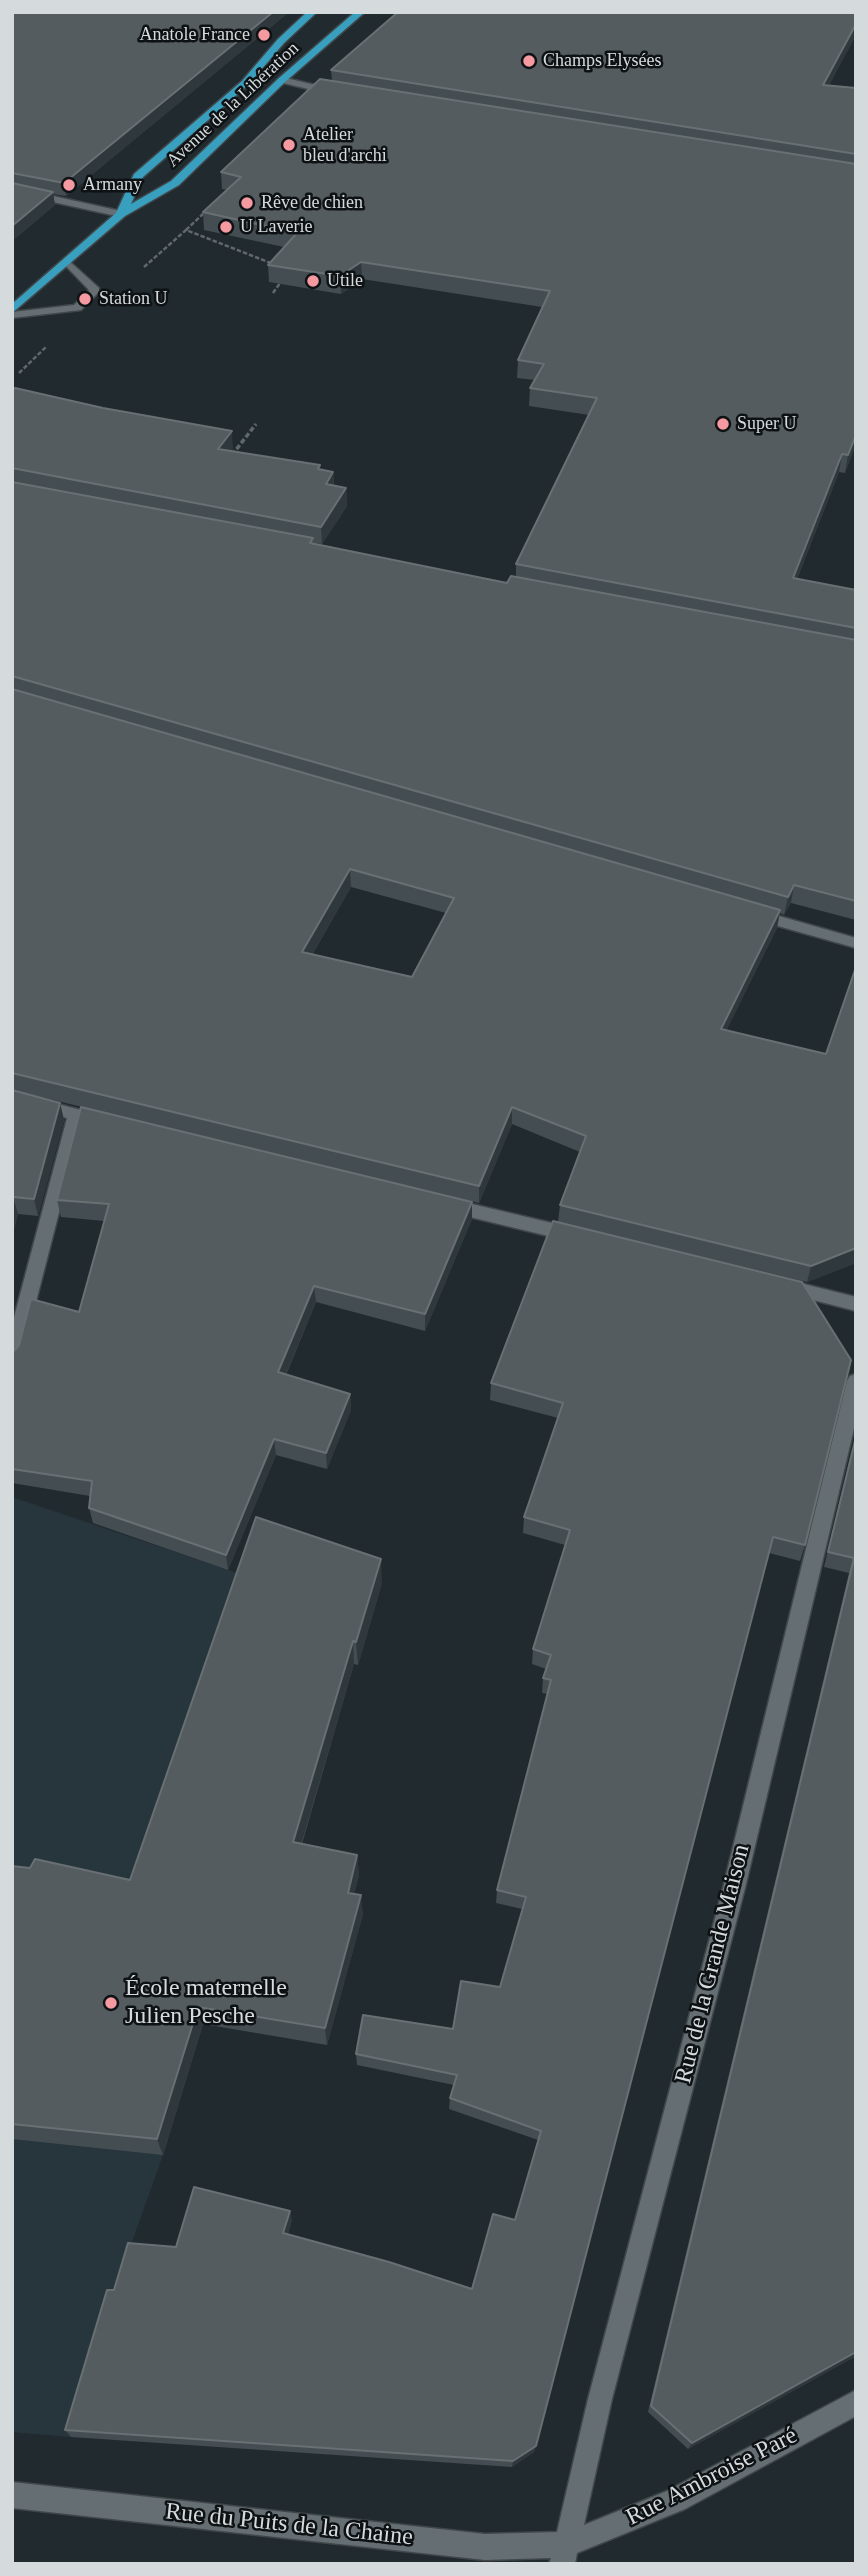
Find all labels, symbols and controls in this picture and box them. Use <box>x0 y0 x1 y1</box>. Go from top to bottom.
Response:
place label: Anatole France <box>140 24 250 46</box>
marker: Anatole France <box>256 27 272 43</box>
street label: Avenue de la Libération <box>162 38 304 172</box>
place label: Champs Elysées <box>543 50 661 72</box>
marker: Champs Elysées <box>521 53 537 69</box>
place label: Atelier bleu d'archi <box>303 124 387 166</box>
marker: Atelier bleu d'archi <box>281 137 297 153</box>
place label: Armany <box>83 174 142 196</box>
marker: Armany <box>61 177 77 193</box>
place label: Rêve de chien <box>261 192 363 214</box>
marker: Rêve de chien <box>239 195 255 211</box>
place label: U Laverie <box>240 216 312 238</box>
marker: U Laverie <box>218 219 234 235</box>
place label: Utile <box>327 270 363 292</box>
marker: Utile <box>305 273 321 289</box>
place label: Station U <box>99 288 168 310</box>
marker: Station U <box>77 291 93 307</box>
place label: Super U <box>737 413 796 435</box>
marker: Super U <box>715 416 731 432</box>
street label: Rue de la Grande Maison <box>669 1842 757 2086</box>
place label: École maternelle Julien Pesche <box>125 1975 287 2031</box>
marker: École maternelle Julien Pesche <box>103 1995 119 2011</box>
street label: Rue Ambroise Paré <box>622 2422 802 2532</box>
street label: Rue du Puits de la Chaine <box>164 2498 414 2552</box>

